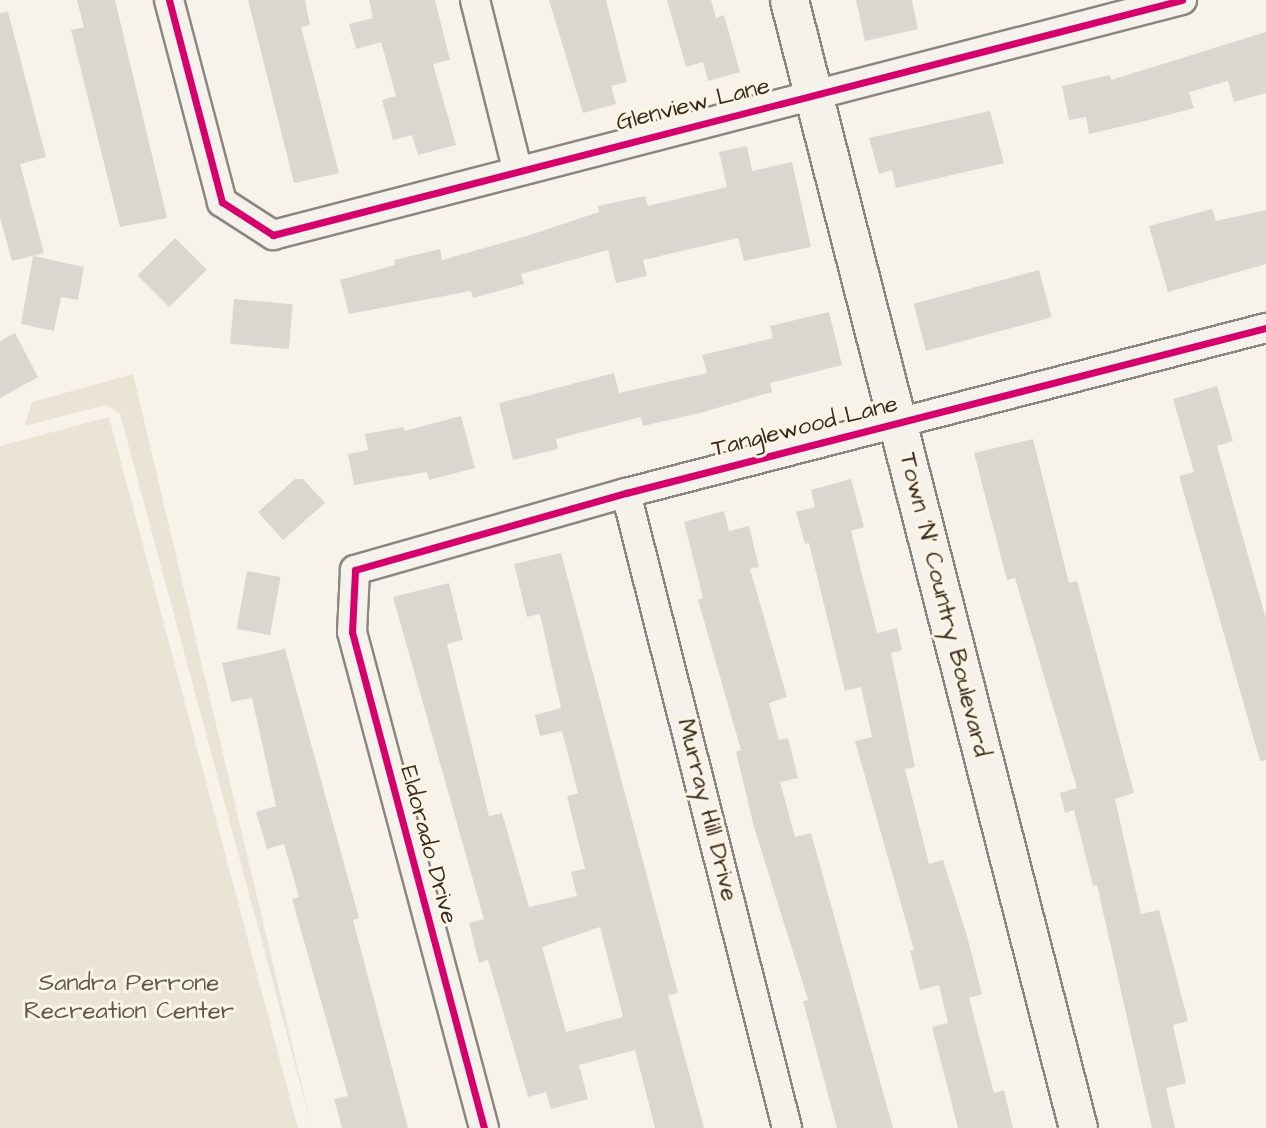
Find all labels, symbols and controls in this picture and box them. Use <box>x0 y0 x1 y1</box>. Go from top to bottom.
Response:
street label: Glenview Lane <box>613 72 773 138</box>
street label: Tanglewood Lane <box>709 390 901 464</box>
street label: Town 'N' Country Boulevard <box>892 450 996 760</box>
street label: Murray Hill Drive <box>670 716 744 904</box>
street label: Eldorado Drive <box>393 763 463 927</box>
park label: Sandra Perrone Recreation Center <box>24 970 234 1026</box>

